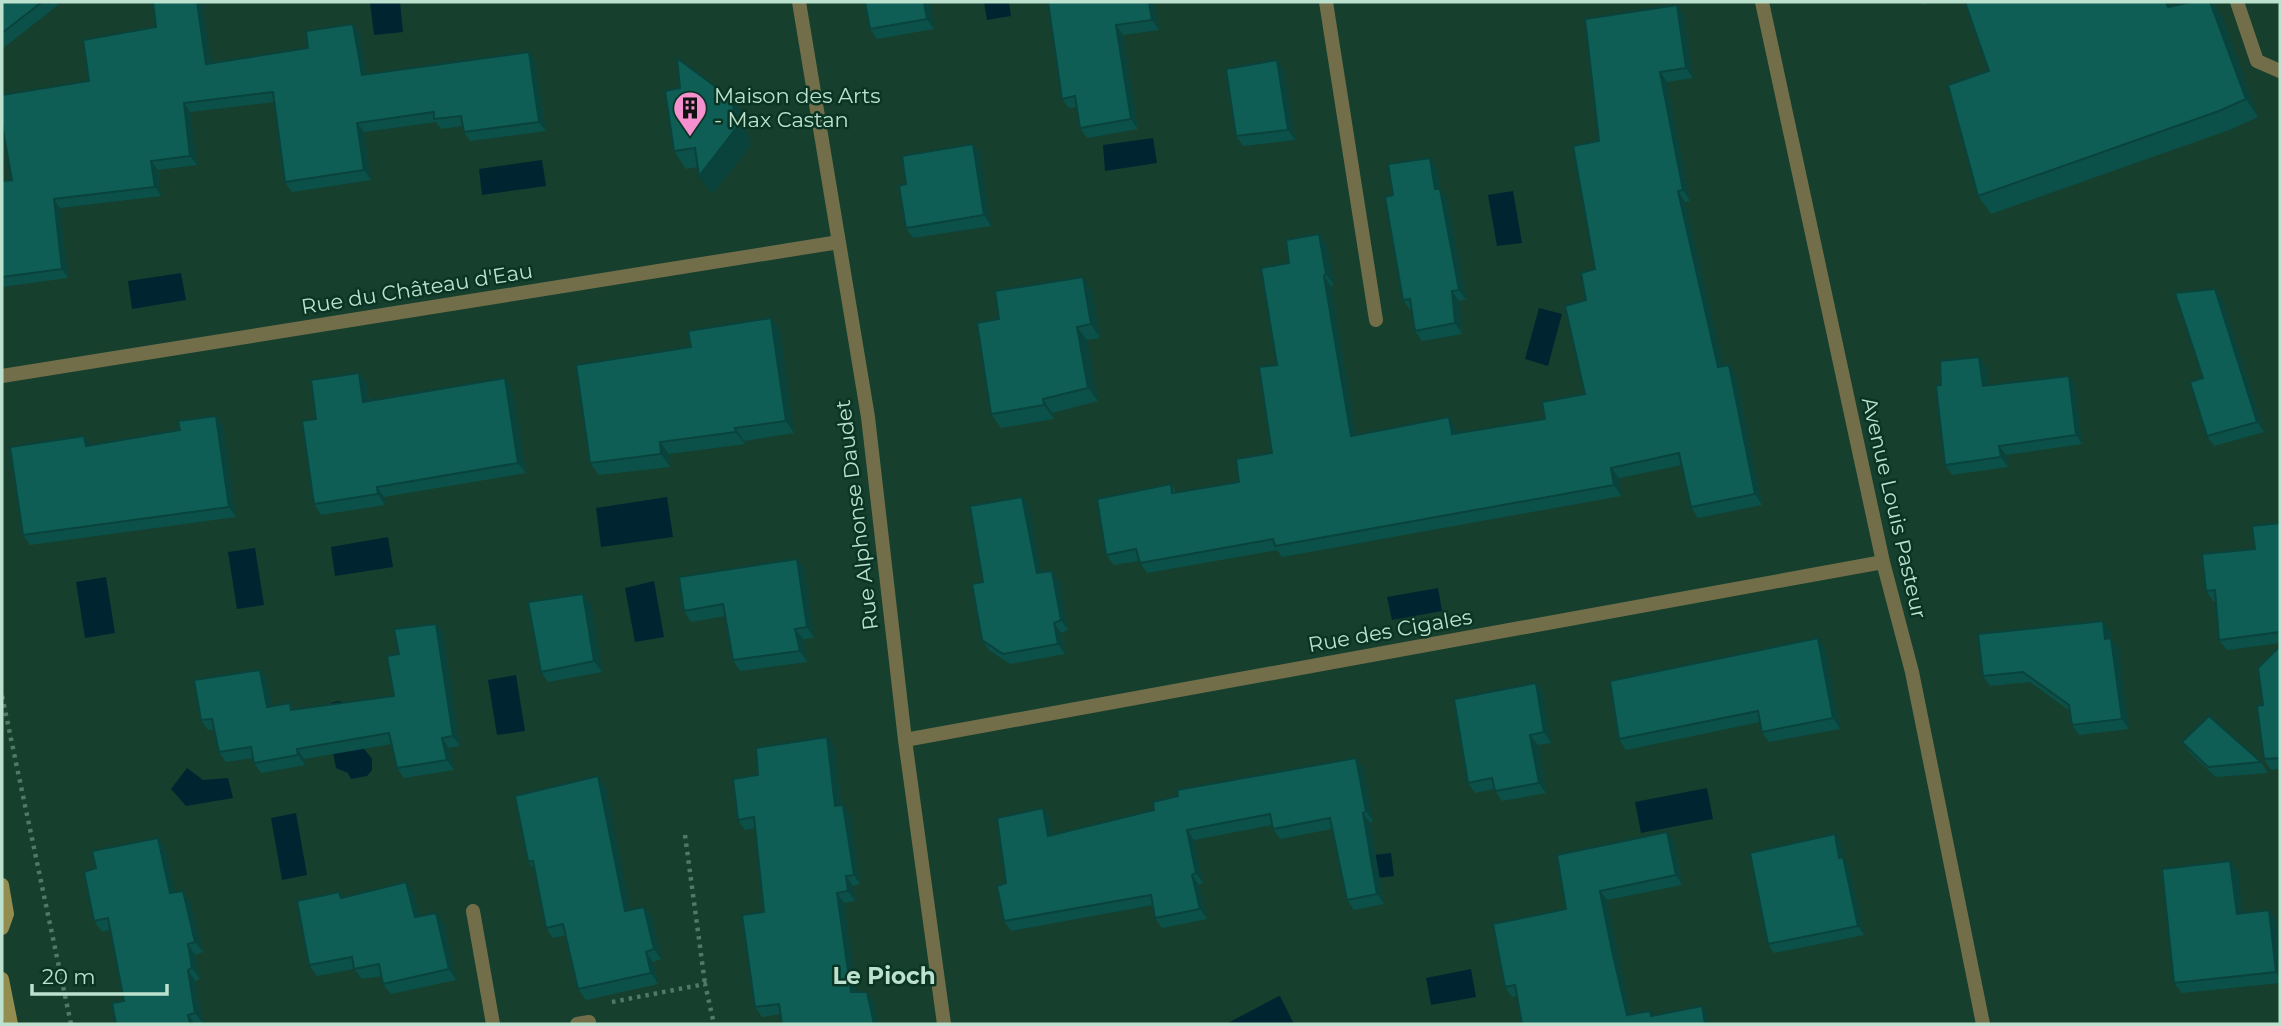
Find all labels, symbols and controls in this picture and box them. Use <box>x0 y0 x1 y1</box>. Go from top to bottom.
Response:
place label: Maison des Arts - Max Castan <box>714 83 880 132</box>
building icon: Maison des Arts - Max Castan <box>671 89 709 138</box>
street label: Rue du Château d'Eau <box>299 258 535 319</box>
street label: Avenue Louis Pasteur <box>1857 395 1932 621</box>
street label: Rue Alphonse Daudet <box>830 399 883 632</box>
street label: Rue des Cigales <box>1306 604 1474 657</box>
scale bar <box>32 953 166 997</box>
district label: Le Pioch <box>832 962 936 990</box>
text: 20 m <box>42 964 96 989</box>

